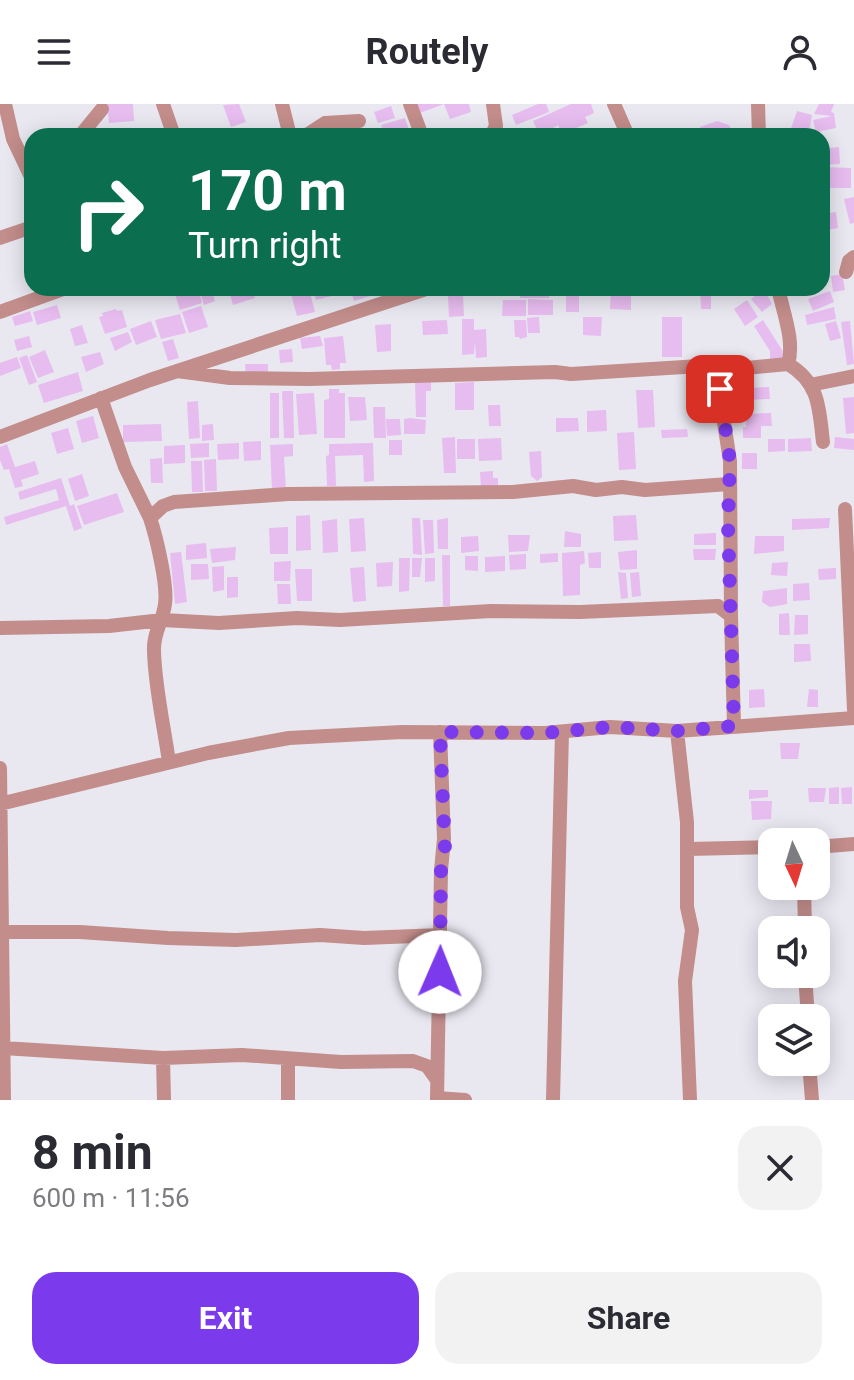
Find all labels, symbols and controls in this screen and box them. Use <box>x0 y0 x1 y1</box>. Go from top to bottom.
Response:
icon: menu <box>32 30 76 74</box>
icon: person <box>778 30 822 74</box>
text: Routely <box>366 31 488 73</box>
text: 170 m <box>188 158 347 224</box>
icon: right <box>56 160 160 264</box>
text: Turn right <box>188 225 341 267</box>
pin <box>686 355 754 423</box>
icon: arrive <box>698 367 742 411</box>
north arrow <box>758 828 830 900</box>
map controls <box>758 828 830 1076</box>
button: sound <box>758 916 830 988</box>
position arrow <box>398 930 482 1014</box>
button: layers <box>758 1004 830 1076</box>
text: 8 min <box>32 1124 153 1181</box>
button: close <box>738 1126 822 1210</box>
text: 600 m · 11:56 <box>32 1183 190 1213</box>
button: Exit <box>32 1272 419 1364</box>
button: Share <box>435 1272 822 1364</box>

